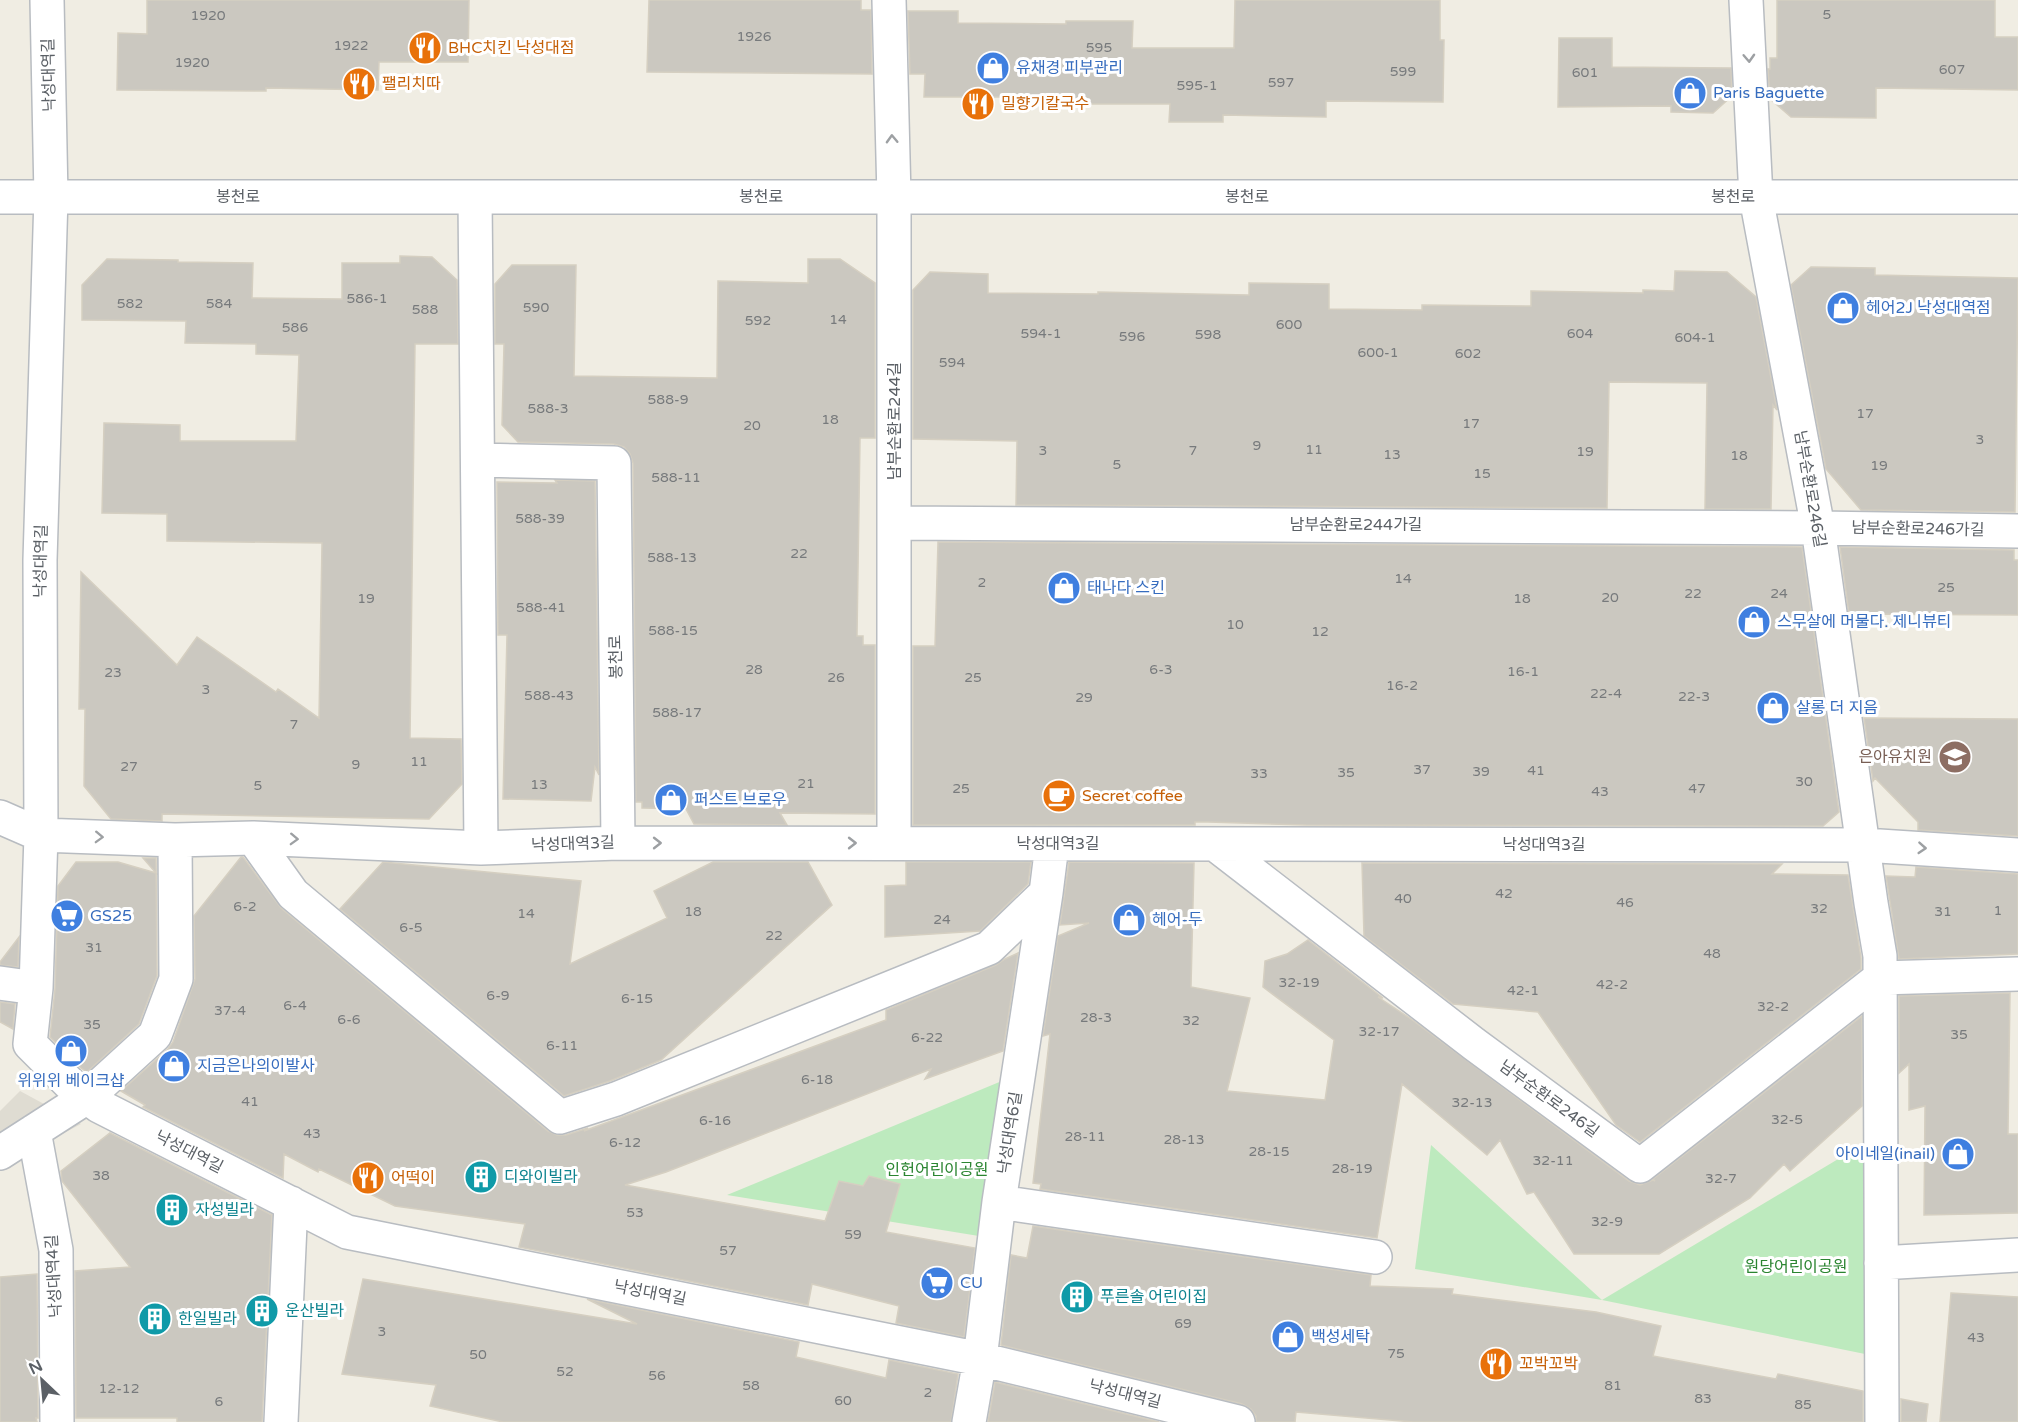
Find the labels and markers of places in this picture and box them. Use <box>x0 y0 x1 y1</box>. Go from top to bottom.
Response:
restaurant icon: BHC치킨 낙성대점 <box>407 30 443 66</box>
place label: BHC치킨 낙성대점 <box>448 38 575 58</box>
shop icon: 유채경 피부관리 <box>975 50 1011 86</box>
place label: 유채경 피부관리 <box>1016 58 1123 78</box>
restaurant icon: 팰리치따 <box>341 66 377 102</box>
place label: 팰리치따 <box>382 74 441 94</box>
shop icon: Paris Baguette <box>1672 75 1708 111</box>
place label: Paris Baguette <box>1713 83 1824 103</box>
restaurant icon: 밀향기칼국수 <box>960 86 996 122</box>
place label: 밀향기칼국수 <box>1001 94 1089 114</box>
shop icon: 헤어2J 낙성대역점 <box>1825 290 1861 326</box>
place label: 헤어2J 낙성대역점 <box>1866 298 1991 318</box>
shop icon: 태나다 스킨 <box>1046 570 1082 606</box>
place label: 태나다 스킨 <box>1087 578 1165 598</box>
shop icon: 스무살에 머물다. 제니뷰티 <box>1736 604 1772 640</box>
place label: 스무살에 머물다. 제니뷰티 <box>1777 612 1951 632</box>
shop icon: 살롱 더 지음 <box>1755 690 1791 726</box>
place label: 살롱 더 지음 <box>1796 698 1878 718</box>
school or university icon: 은아유치원 <box>1937 739 1973 775</box>
place label: 은아유치원 <box>1858 747 1932 767</box>
cafe icon: Secret coffee <box>1041 778 1077 814</box>
shop icon: 퍼스트 브로우 <box>653 782 689 818</box>
place label: Secret coffee <box>1082 786 1183 806</box>
place label: 퍼스트 브로우 <box>694 790 786 810</box>
supermarket icon: GS25 <box>49 898 85 934</box>
shop icon: 헤어-두 <box>1111 902 1147 938</box>
place label: GS25 <box>90 906 132 926</box>
place label: 헤어-두 <box>1152 910 1203 930</box>
shop icon: 위위위 베이크샵 <box>53 1033 89 1069</box>
shop icon: 지금은나의이발사 <box>156 1048 192 1084</box>
place label: 지금은나의이발사 <box>197 1056 315 1076</box>
place label: 위위위 베이크샵 <box>17 1071 125 1091</box>
shop icon: 아이네일(inail) <box>1940 1136 1976 1172</box>
place label: 아이네일(inail) <box>1835 1144 1935 1164</box>
building icon: 디와이빌라 <box>463 1159 499 1195</box>
restaurant icon: 어떡이 <box>350 1160 386 1196</box>
place label: 디와이빌라 <box>504 1167 578 1187</box>
place label: 어떡이 <box>391 1168 435 1188</box>
building icon: 자성빌라 <box>154 1192 190 1228</box>
place label: 자성빌라 <box>195 1200 254 1220</box>
supermarket icon: CU <box>919 1265 955 1301</box>
place label: CU <box>960 1273 983 1293</box>
building icon: 푸른솔 어린이집 <box>1059 1279 1095 1315</box>
place label: 푸른솔 어린이집 <box>1100 1287 1207 1307</box>
building icon: 운산빌라 <box>244 1293 280 1329</box>
building icon: 한일빌라 <box>137 1301 173 1337</box>
place label: 운산빌라 <box>285 1301 344 1321</box>
place label: 한일빌라 <box>178 1309 237 1329</box>
shop icon: 백성세탁 <box>1270 1319 1306 1355</box>
place label: 백성세탁 <box>1311 1327 1370 1347</box>
restaurant icon: 꼬박꼬박 <box>1478 1346 1514 1382</box>
place label: 꼬박꼬박 <box>1519 1354 1578 1374</box>

